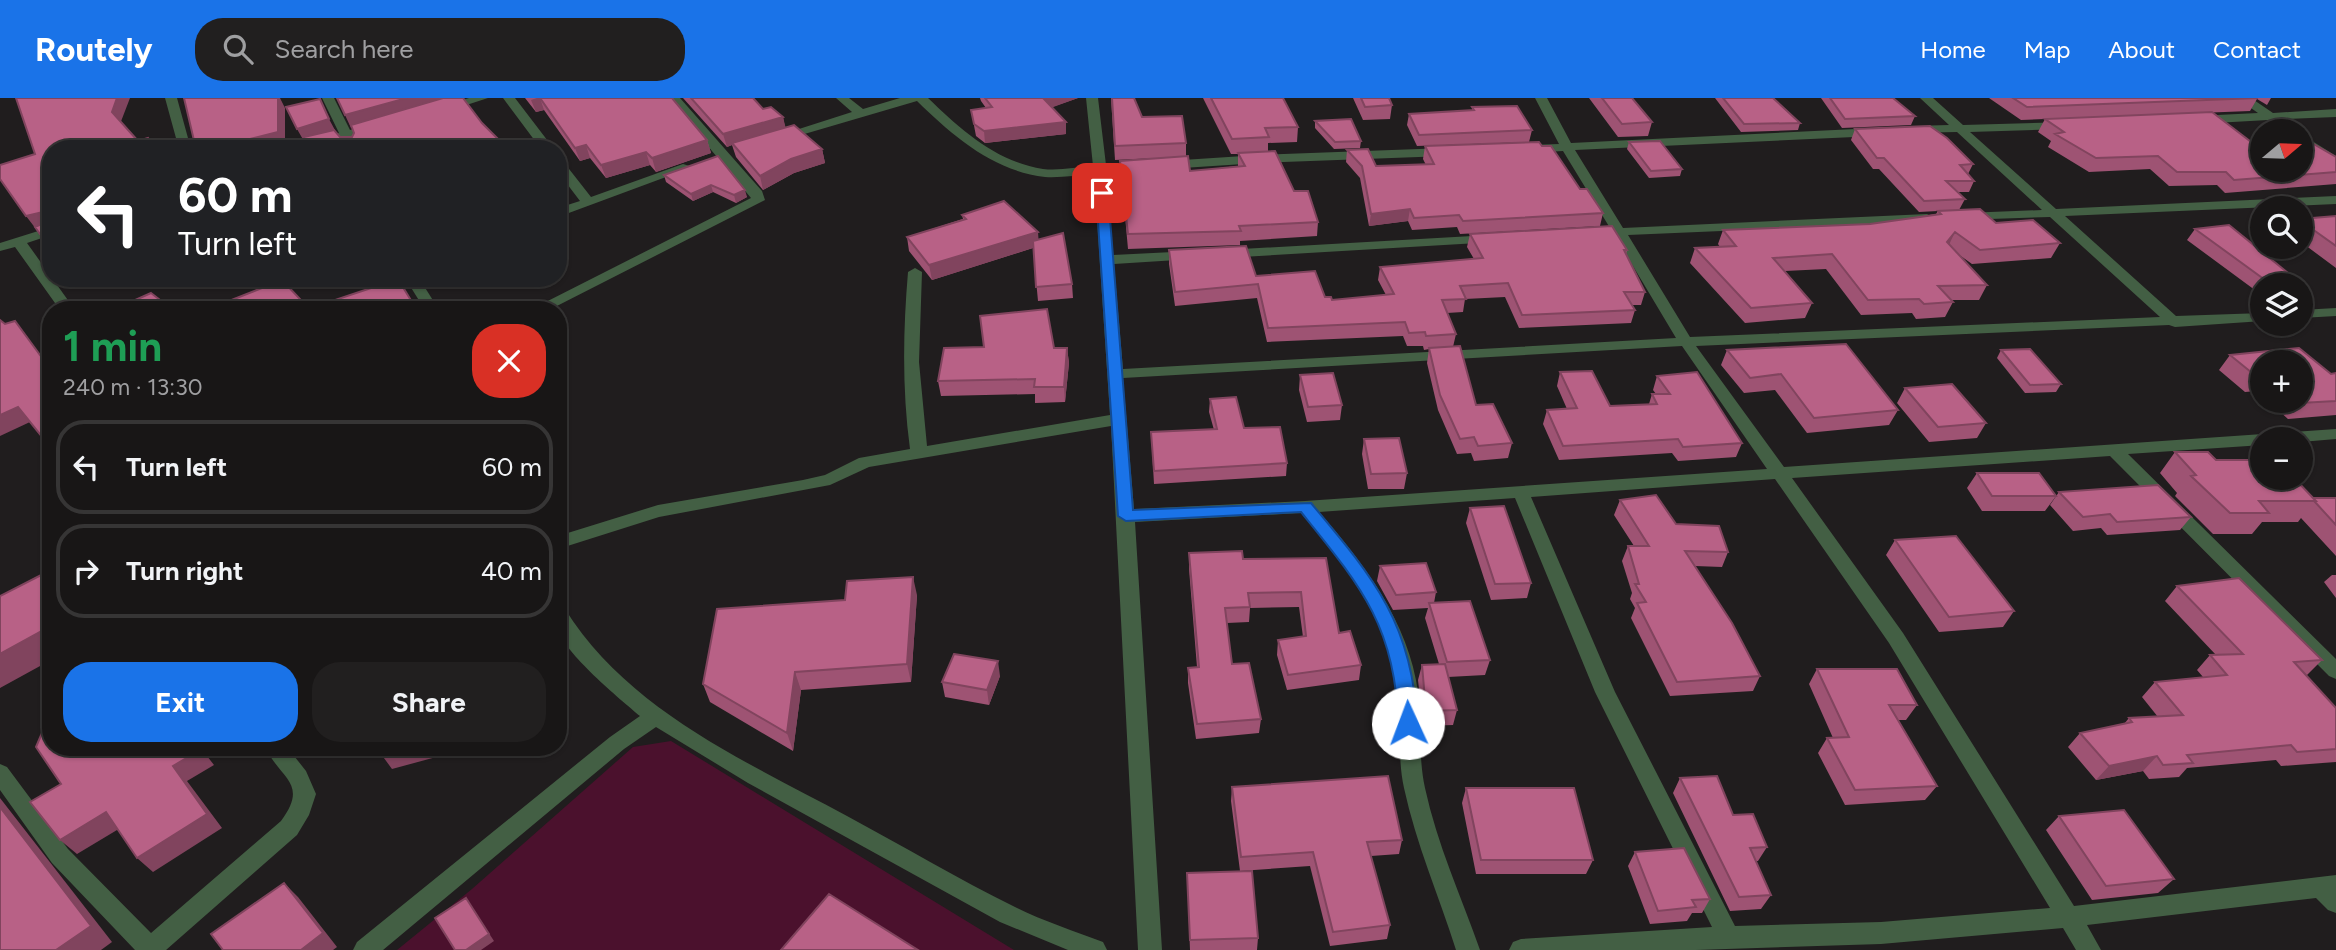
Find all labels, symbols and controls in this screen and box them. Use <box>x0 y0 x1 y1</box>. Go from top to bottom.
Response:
search box <box>195 18 685 81</box>
text: Routely <box>35 30 153 69</box>
icon: search <box>219 30 257 68</box>
text: Search here <box>275 33 414 65</box>
text: Home <box>1920 35 1986 64</box>
text: Map <box>2024 35 2070 64</box>
text: About <box>2108 35 2175 64</box>
text: Contact <box>2213 35 2301 64</box>
north arrow <box>2250 119 2314 182</box>
map controls <box>2250 119 2313 490</box>
pin <box>1072 163 1132 223</box>
text: 60 m <box>178 165 293 224</box>
icon: left <box>63 168 154 259</box>
icon: arrive <box>1083 174 1121 212</box>
button: search <box>2250 196 2313 259</box>
text: Turn left <box>178 225 297 263</box>
button: layers <box>2250 273 2313 336</box>
text: 1 min <box>63 321 162 372</box>
button: close <box>472 324 546 398</box>
button: + <box>2250 350 2313 413</box>
text: 240 m · 13:30 <box>63 373 202 401</box>
button: − <box>2250 427 2313 490</box>
icon: left <box>67 448 105 486</box>
text: Turn left <box>126 451 227 483</box>
text: 60 m <box>482 451 542 483</box>
icon: right <box>67 552 105 590</box>
text: Turn right <box>126 555 243 587</box>
text: 40 m <box>481 555 542 587</box>
button: Exit <box>63 662 298 742</box>
button: Share <box>312 662 546 742</box>
position arrow <box>1371 686 1445 760</box>

